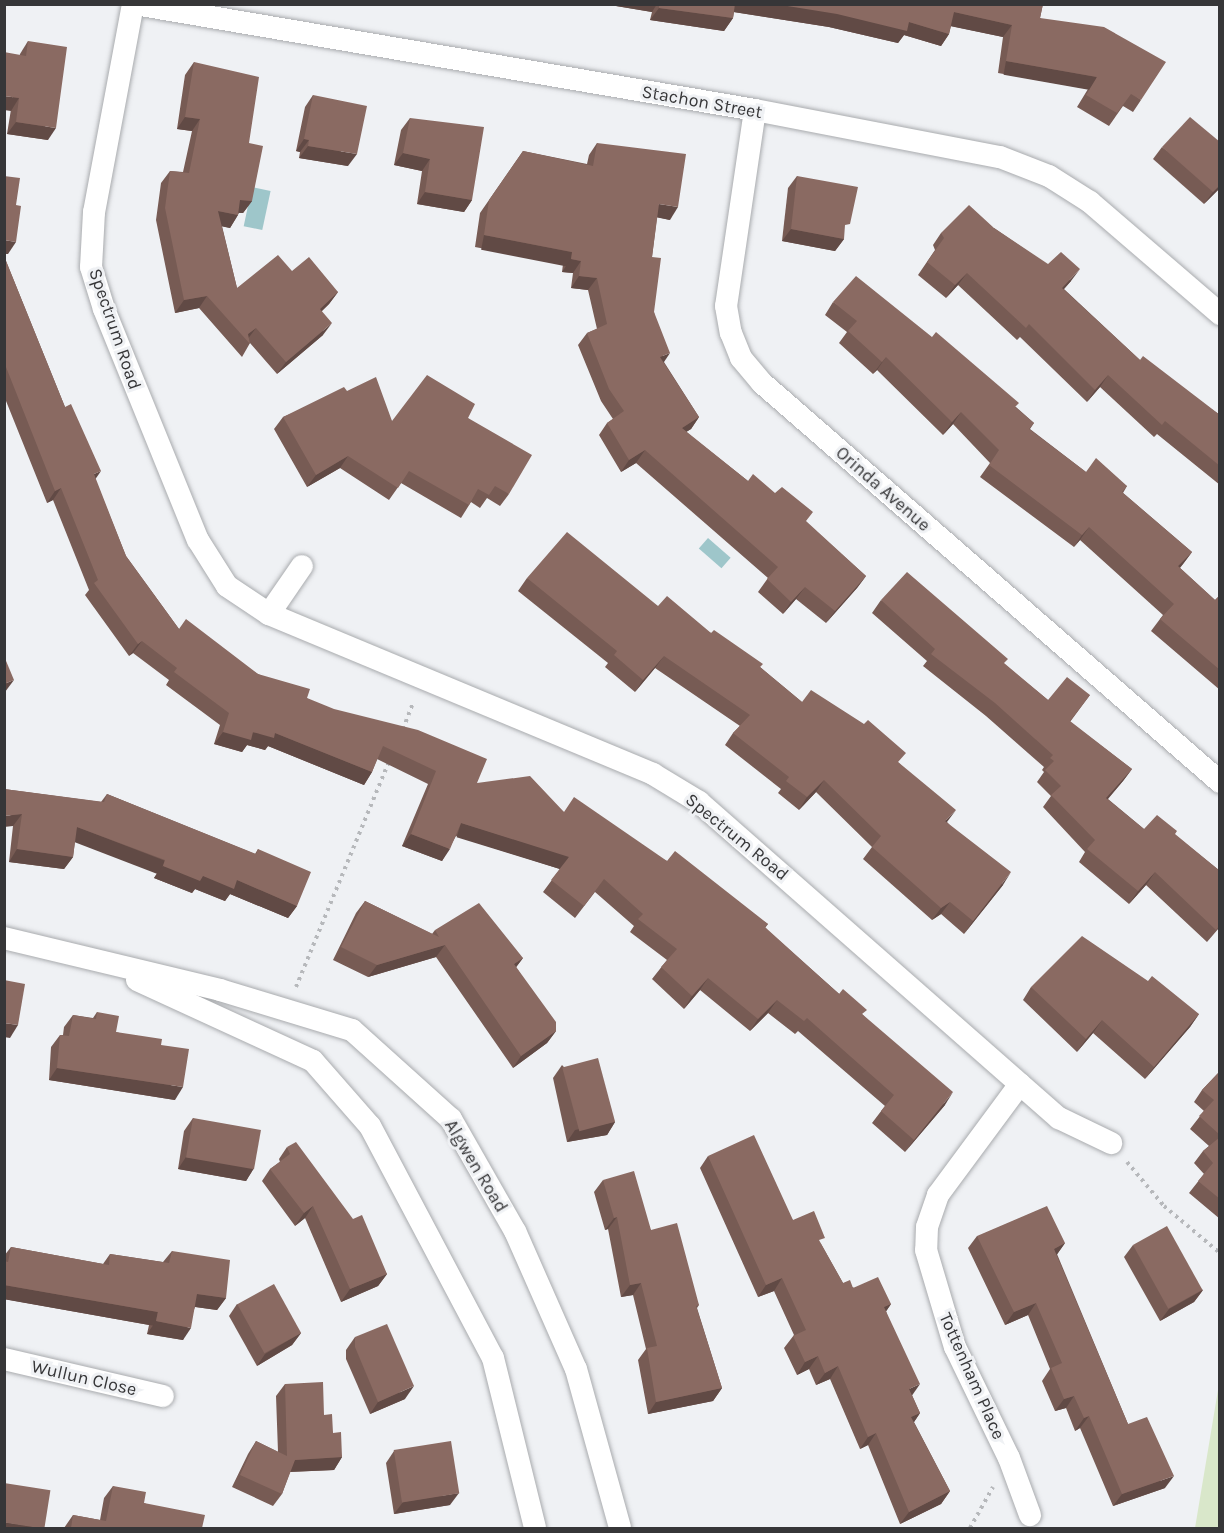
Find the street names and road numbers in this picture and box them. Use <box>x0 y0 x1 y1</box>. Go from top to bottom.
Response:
street label: Stachon Street <box>640 81 764 123</box>
street label: Spectrum Road <box>84 266 146 392</box>
street label: Orinda Avenue <box>831 442 935 536</box>
street label: Spectrum Road <box>681 789 793 885</box>
street label: Algwen Road <box>440 1116 512 1216</box>
street label: Tottenham Place <box>934 1309 1010 1443</box>
street label: Wullun Close <box>29 1355 139 1401</box>

